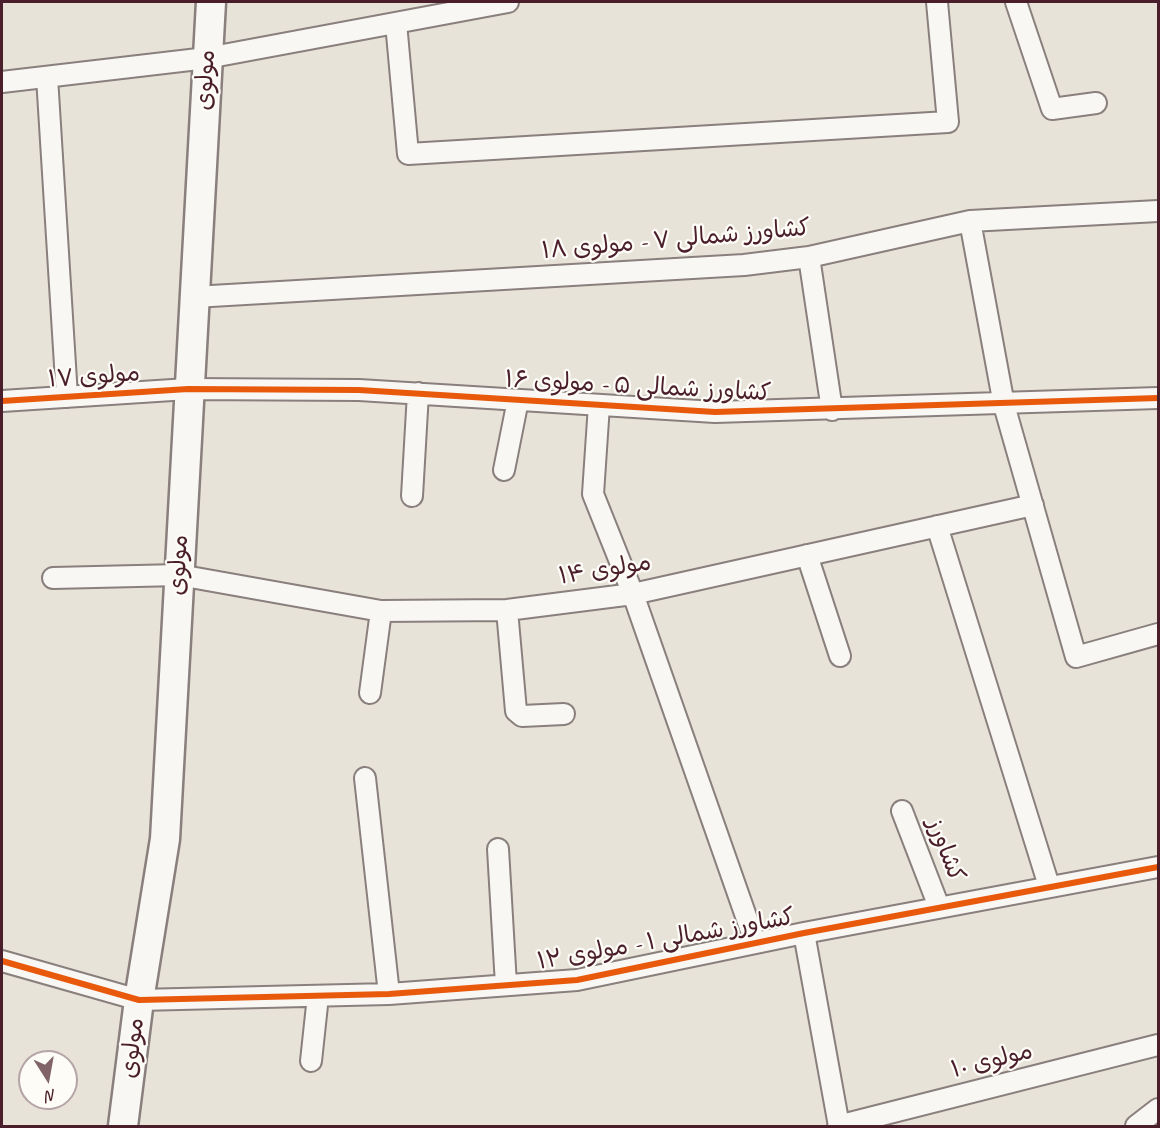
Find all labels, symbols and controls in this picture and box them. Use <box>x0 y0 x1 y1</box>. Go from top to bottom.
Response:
street label: مولوی <box>190 49 222 111</box>
street label: کشاورز شمالی ۷ - مولوی ۱۸ <box>541 214 811 266</box>
street label: مولوی ۱۷ <box>47 359 141 395</box>
street label: کشاورز شمالی ۵ - مولوی ۱۶ <box>504 366 772 408</box>
street label: مولوی <box>163 534 195 596</box>
street label: مولوی ۱۴ <box>557 548 653 592</box>
street label: کشاورز <box>920 814 970 886</box>
street label: کشاورز شمالی ۱ - مولوی ۱۲ <box>535 903 797 977</box>
street label: مولوی <box>115 1016 151 1080</box>
street label: مولوی ۱۰ <box>948 1037 1036 1085</box>
north arrow <box>18 1050 78 1110</box>
text: N <box>44 1085 58 1106</box>

